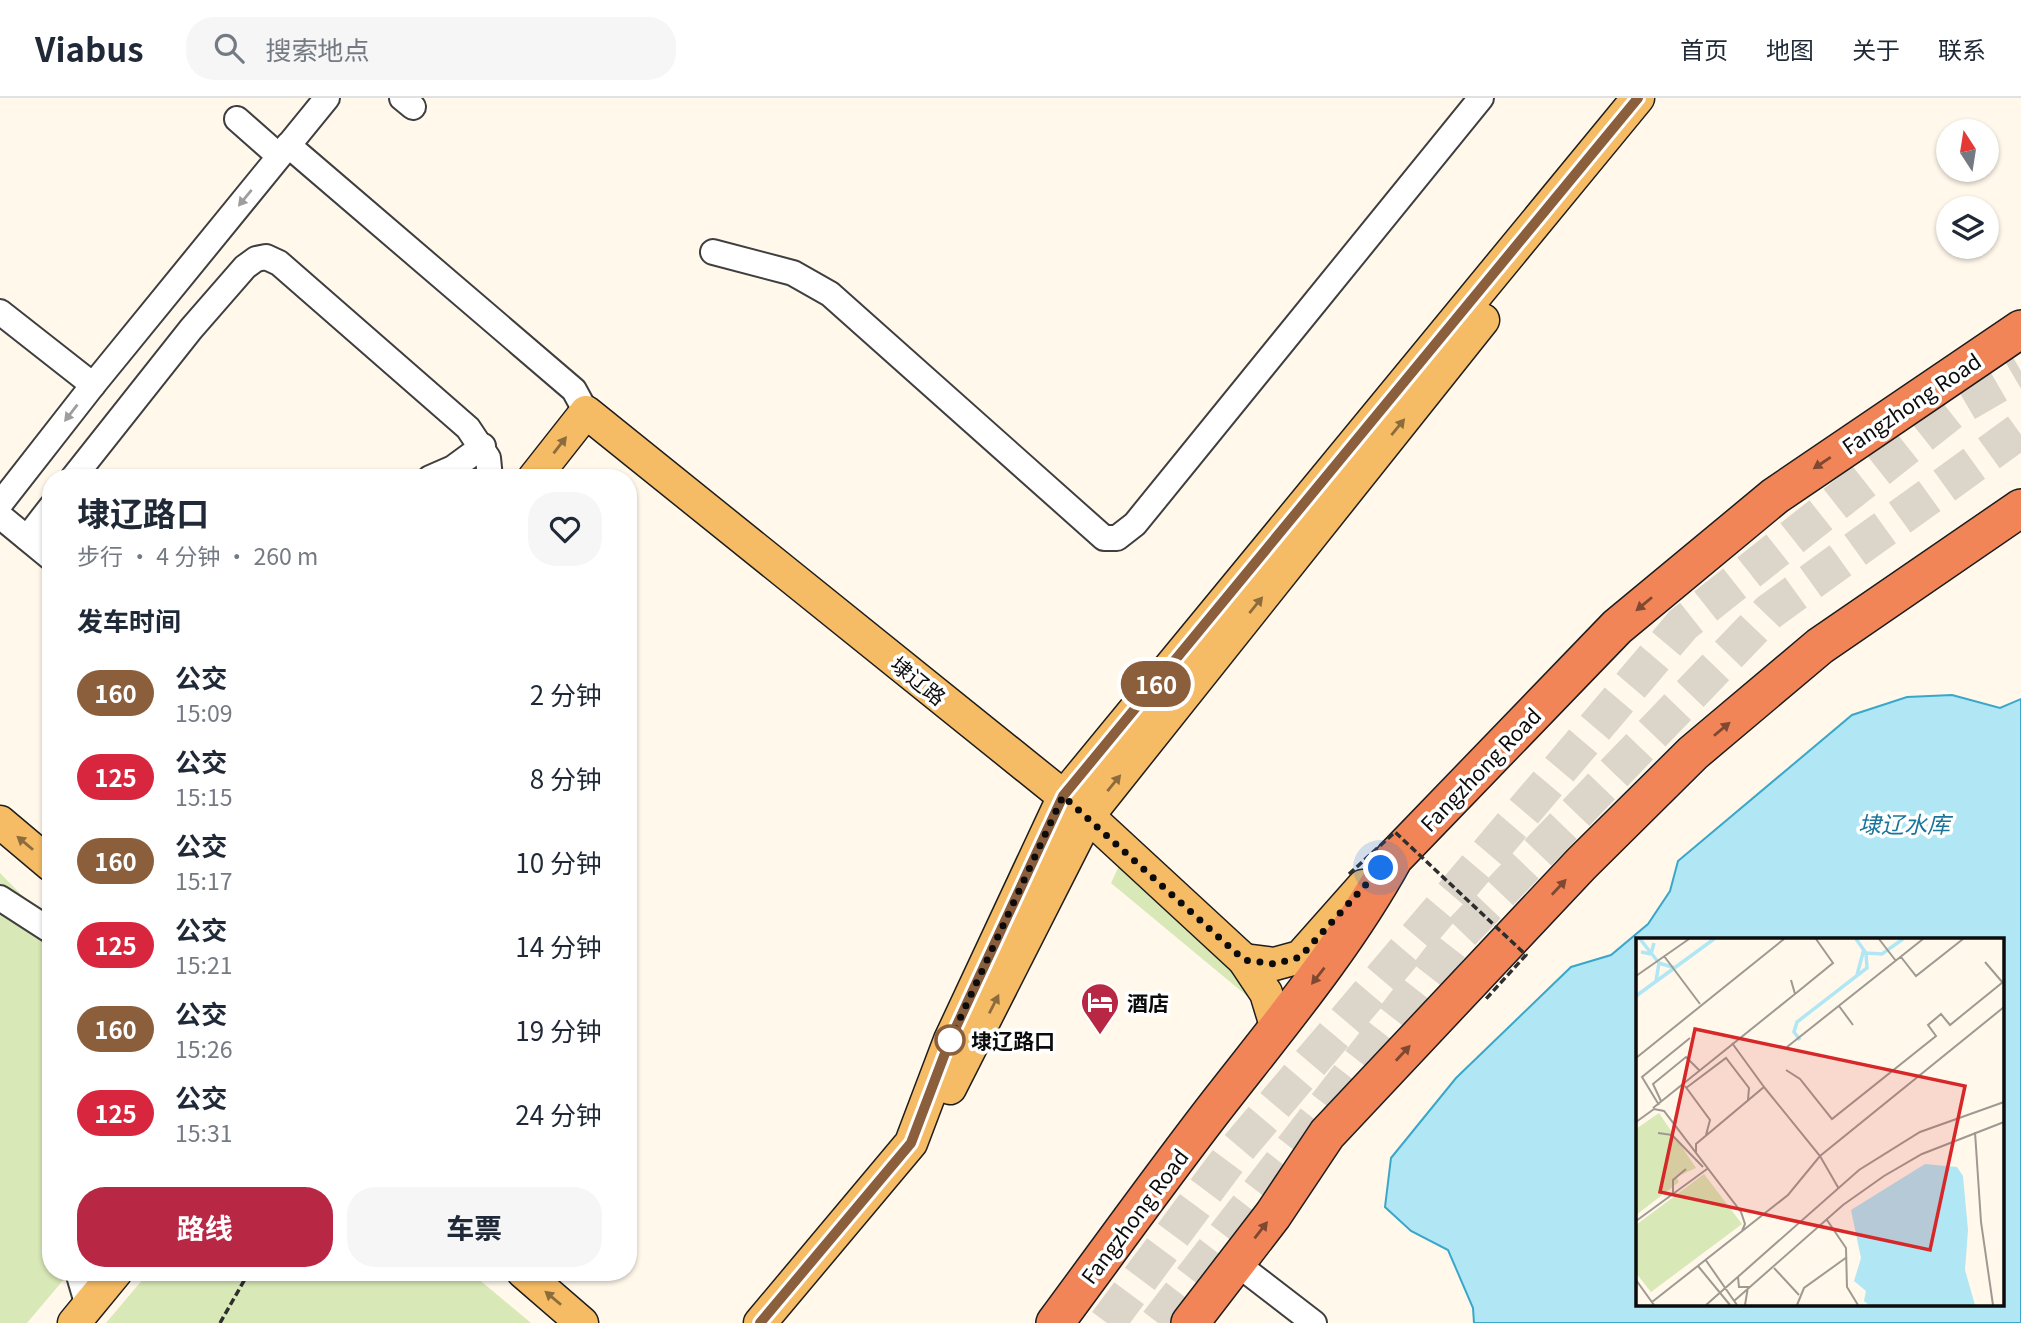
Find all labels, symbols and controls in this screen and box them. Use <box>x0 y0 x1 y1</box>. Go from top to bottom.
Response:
search box <box>186 17 676 80</box>
text: Viabus <box>35 24 144 72</box>
icon: search <box>210 29 248 67</box>
text: 搜索地点 <box>266 30 370 67</box>
text: 首页 <box>1680 31 1728 66</box>
text: 地图 <box>1766 31 1814 66</box>
text: 关于 <box>1852 31 1900 66</box>
text: 联系 <box>1938 31 1986 66</box>
north arrow <box>1936 119 1998 182</box>
map controls <box>1936 119 1999 259</box>
one-way arrow <box>237 189 252 207</box>
button: layers <box>1936 196 1999 259</box>
street label: Fangzhong Road <box>1836 345 1986 461</box>
one-way arrow <box>64 404 78 422</box>
one-way arrow <box>1390 419 1405 437</box>
one-way arrow <box>552 436 567 454</box>
one-way arrow <box>1813 456 1832 469</box>
text: 埭辽路口 <box>77 488 209 536</box>
button: heart <box>528 492 602 566</box>
text: 步行 · 4 分钟 · 260 m <box>77 538 318 572</box>
one-way arrow <box>1248 597 1263 615</box>
one-way arrow <box>1636 597 1654 612</box>
text: 发车时间 <box>77 601 181 638</box>
street label: 埭辽路 <box>885 649 953 711</box>
text: 公交 <box>175 658 227 695</box>
line badge: 160 <box>1116 661 1196 707</box>
text: 160 <box>1135 666 1177 701</box>
text: 160 <box>94 675 137 710</box>
text: 2 分钟 <box>530 675 602 712</box>
text: 15:09 <box>175 695 232 729</box>
street label: Fangzhong Road <box>1413 700 1547 838</box>
one-way arrow <box>1712 721 1730 736</box>
text: 公交 <box>175 742 227 779</box>
text: 125 <box>94 759 137 794</box>
text: 8 分钟 <box>530 759 602 796</box>
one-way arrow <box>1106 775 1121 792</box>
text: 15:15 <box>175 779 232 813</box>
water label: 埭辽水库 <box>1858 806 1954 840</box>
text: 公交 <box>175 826 227 863</box>
one-way arrow <box>17 836 34 851</box>
text: 160 <box>94 843 137 878</box>
text: 10 分钟 <box>515 843 602 880</box>
your location <box>1363 850 1398 885</box>
text: 15:17 <box>175 863 232 897</box>
one-way arrow <box>1550 879 1566 896</box>
text: 公交 <box>175 910 227 947</box>
text: 125 <box>94 927 137 962</box>
text: 14 分钟 <box>515 927 602 964</box>
inset map <box>1636 938 2004 1306</box>
text: 15:21 <box>175 947 232 981</box>
one-way arrow <box>1310 966 1325 984</box>
hotel icon: 酒店 <box>1079 981 1121 1036</box>
place label: 酒店 <box>1127 987 1169 1017</box>
text: 公交 <box>175 994 227 1031</box>
one-way arrow <box>988 994 999 1014</box>
text: 160 <box>94 1011 137 1046</box>
text: 19 分钟 <box>515 1011 602 1048</box>
marker: 埭辽路口 <box>935 1025 965 1055</box>
place label: 埭辽路口 <box>971 1025 1055 1055</box>
text: 15:26 <box>175 1031 232 1065</box>
one-way arrow <box>1394 1045 1410 1062</box>
text: 公交 <box>175 1078 227 1115</box>
text: 125 <box>94 1095 137 1130</box>
text: 24 分钟 <box>515 1095 602 1132</box>
text: 15:31 <box>175 1115 232 1149</box>
street label: Fangzhong Road <box>1073 1142 1195 1290</box>
button: 路线 <box>77 1187 333 1267</box>
button: 车票 <box>347 1187 602 1267</box>
one-way arrow <box>1254 1221 1268 1239</box>
one-way arrow <box>544 1291 561 1306</box>

